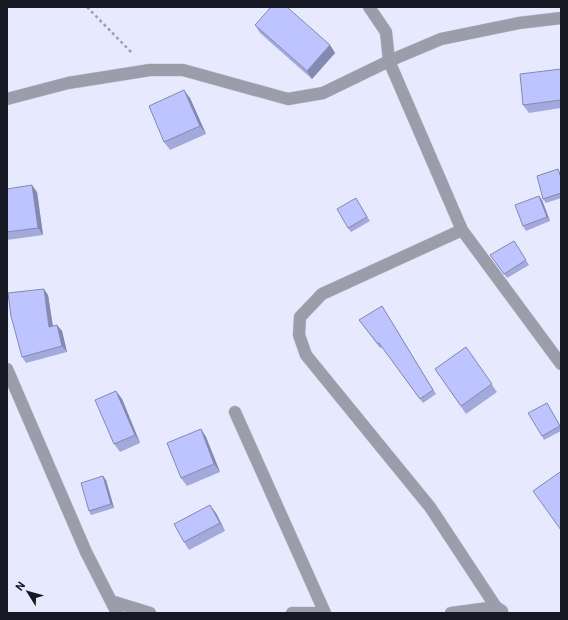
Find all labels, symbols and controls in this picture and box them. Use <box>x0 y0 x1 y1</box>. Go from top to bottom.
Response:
north arrow <box>8 572 48 612</box>
text: N <box>13 579 28 593</box>

